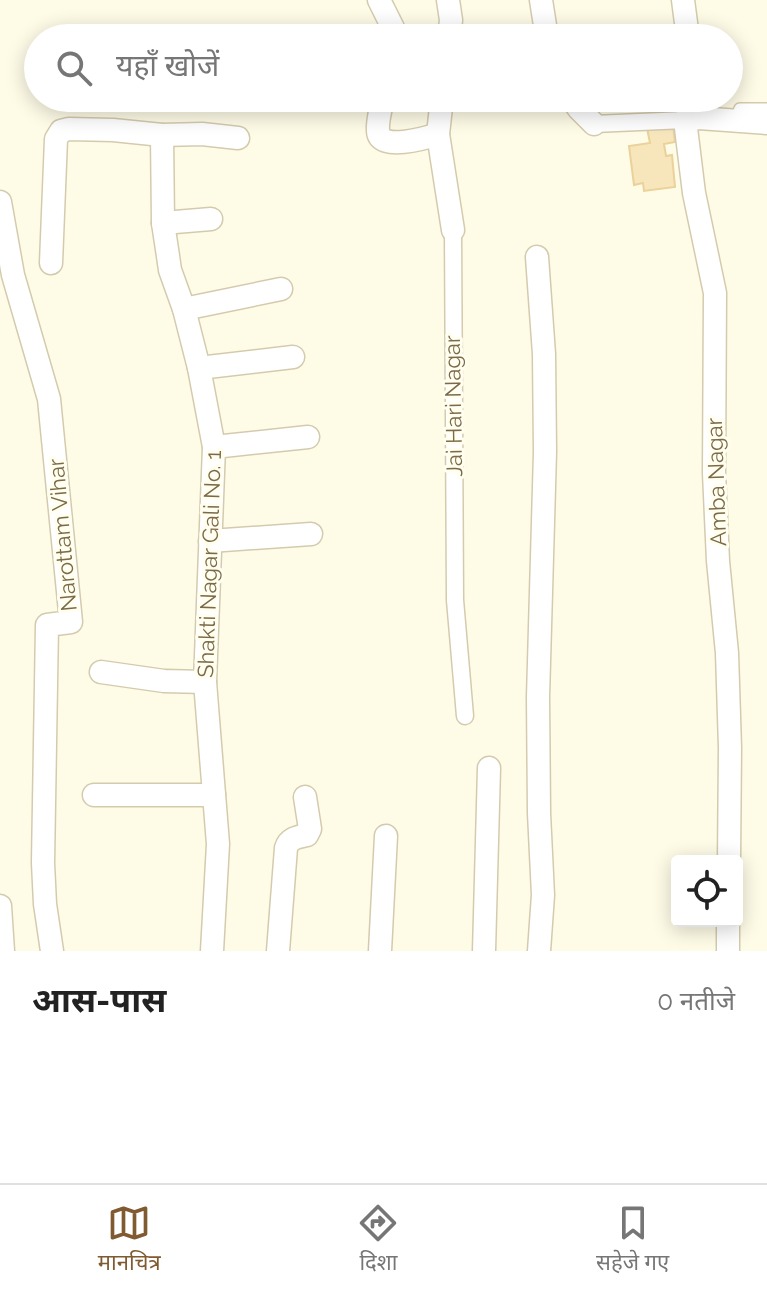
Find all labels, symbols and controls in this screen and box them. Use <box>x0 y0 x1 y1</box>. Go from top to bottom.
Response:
search box <box>24 24 743 112</box>
icon: search <box>52 46 96 90</box>
text: यहाँ खोजें <box>116 48 219 83</box>
street label: Jai Hari Nagar <box>439 335 467 477</box>
street label: Amba Nagar <box>701 417 731 547</box>
street label: Shakti Nagar Gali No. 1 <box>192 450 226 678</box>
street label: Narottam Vihar <box>42 457 82 612</box>
map controls <box>671 855 743 927</box>
button: locate <box>671 855 743 927</box>
text: आस-पास <box>32 980 166 1020</box>
text: 0 नतीजे <box>657 986 735 1016</box>
tab: मानचित्र <box>98 1201 161 1279</box>
tab: दिशा <box>356 1201 400 1279</box>
tab: सहेजे गए <box>596 1201 669 1279</box>

